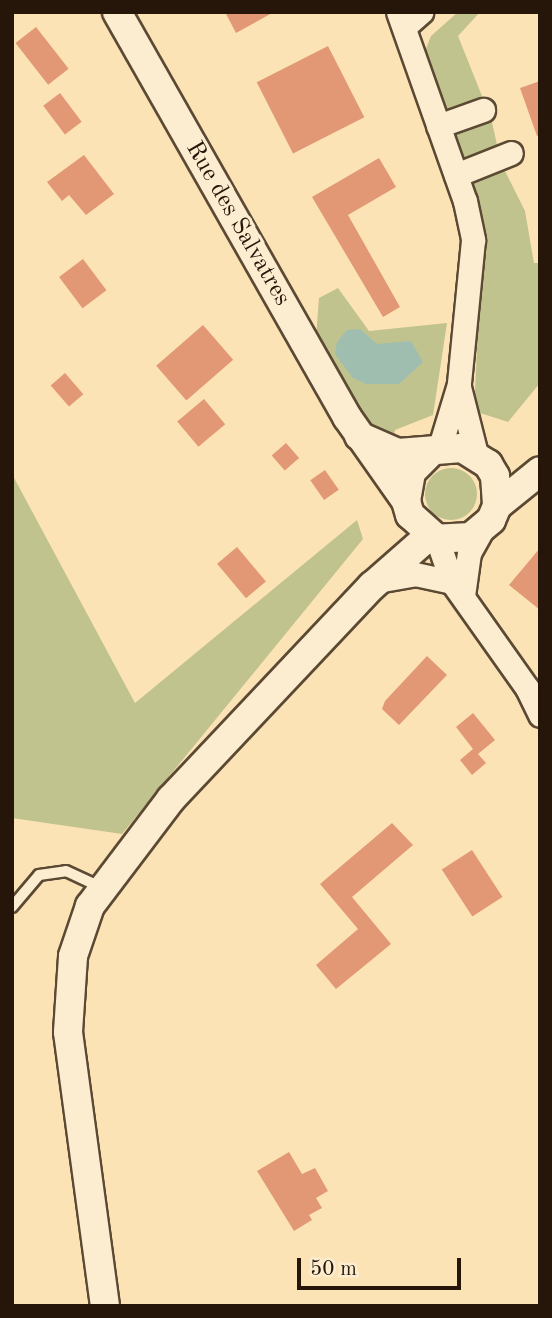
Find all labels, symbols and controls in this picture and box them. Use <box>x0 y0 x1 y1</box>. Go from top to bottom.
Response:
street label: Rue des Salvatres <box>178 137 296 311</box>
scale bar <box>300 1244 464 1288</box>
text: 50 m <box>310 1259 357 1280</box>

